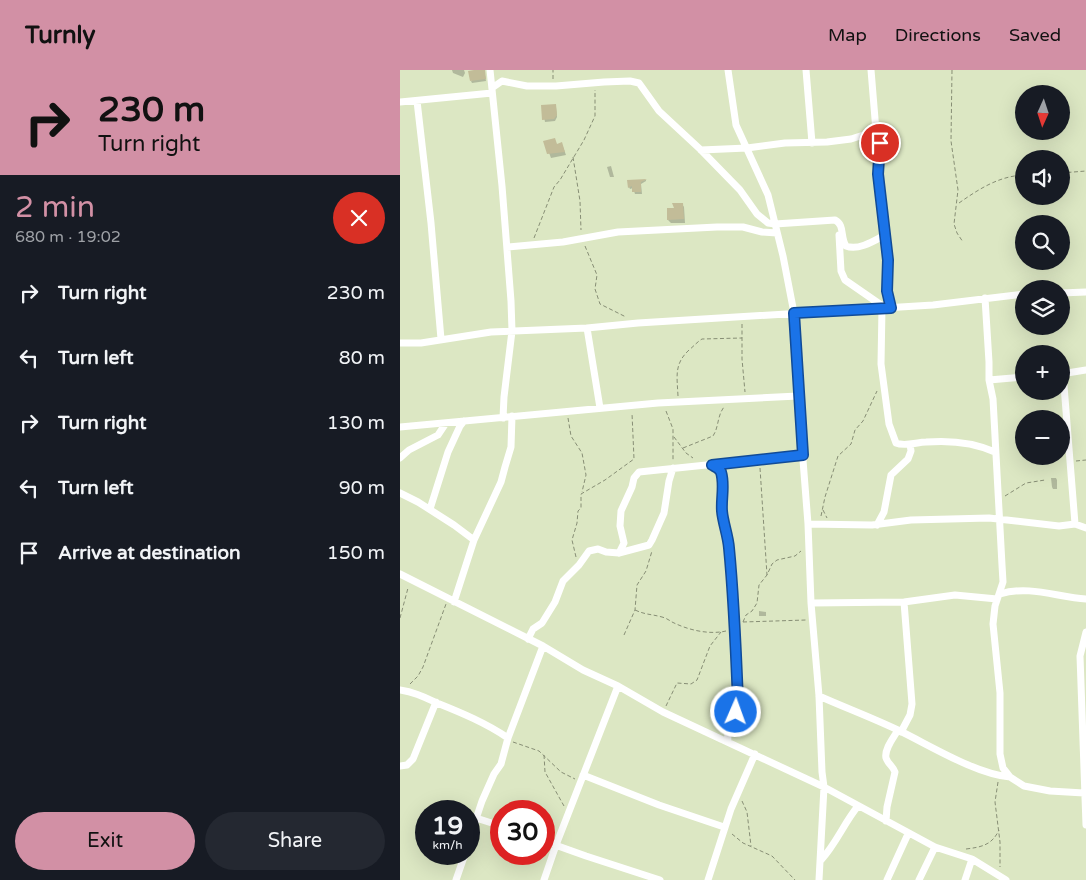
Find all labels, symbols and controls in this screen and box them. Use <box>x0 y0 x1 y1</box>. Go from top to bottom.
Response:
text: Turnly <box>25 21 95 50</box>
text: Map <box>828 24 867 46</box>
text: Directions <box>895 24 981 46</box>
text: Saved <box>1009 24 1061 46</box>
north arrow <box>1015 85 1070 140</box>
map controls <box>1015 85 1070 465</box>
text: 230 m <box>98 89 205 131</box>
icon: right <box>15 90 80 155</box>
pin <box>859 122 901 164</box>
icon: arrive <box>866 129 894 157</box>
text: Turn right <box>98 131 200 157</box>
button: sound <box>1015 150 1070 205</box>
text: 2 min <box>15 189 95 226</box>
button: close <box>333 192 385 244</box>
button: search <box>1015 215 1070 270</box>
text: 680 m · 19:02 <box>15 227 121 247</box>
icon: right <box>15 279 43 307</box>
button: layers <box>1015 280 1070 335</box>
text: Turn right <box>58 282 146 304</box>
text: 230 m <box>327 282 385 304</box>
icon: left <box>15 344 43 372</box>
button: + <box>1015 345 1070 400</box>
text: Turn left <box>58 347 134 369</box>
text: 80 m <box>339 347 385 369</box>
icon: right <box>15 409 43 437</box>
button: − <box>1015 410 1070 465</box>
text: Turn right <box>58 412 146 434</box>
text: 130 m <box>327 412 385 434</box>
icon: left <box>15 474 43 502</box>
text: Turn left <box>58 477 134 499</box>
text: 90 m <box>339 477 385 499</box>
icon: arrive <box>15 539 43 567</box>
text: Arrive at destination <box>58 542 241 564</box>
text: 150 m <box>327 542 385 564</box>
position arrow <box>709 685 761 737</box>
speed limit sign: 30 <box>490 800 555 865</box>
text: 19 <box>432 811 463 841</box>
button: Exit <box>15 812 195 870</box>
button: Share <box>205 812 385 870</box>
text: km/h <box>432 838 463 852</box>

